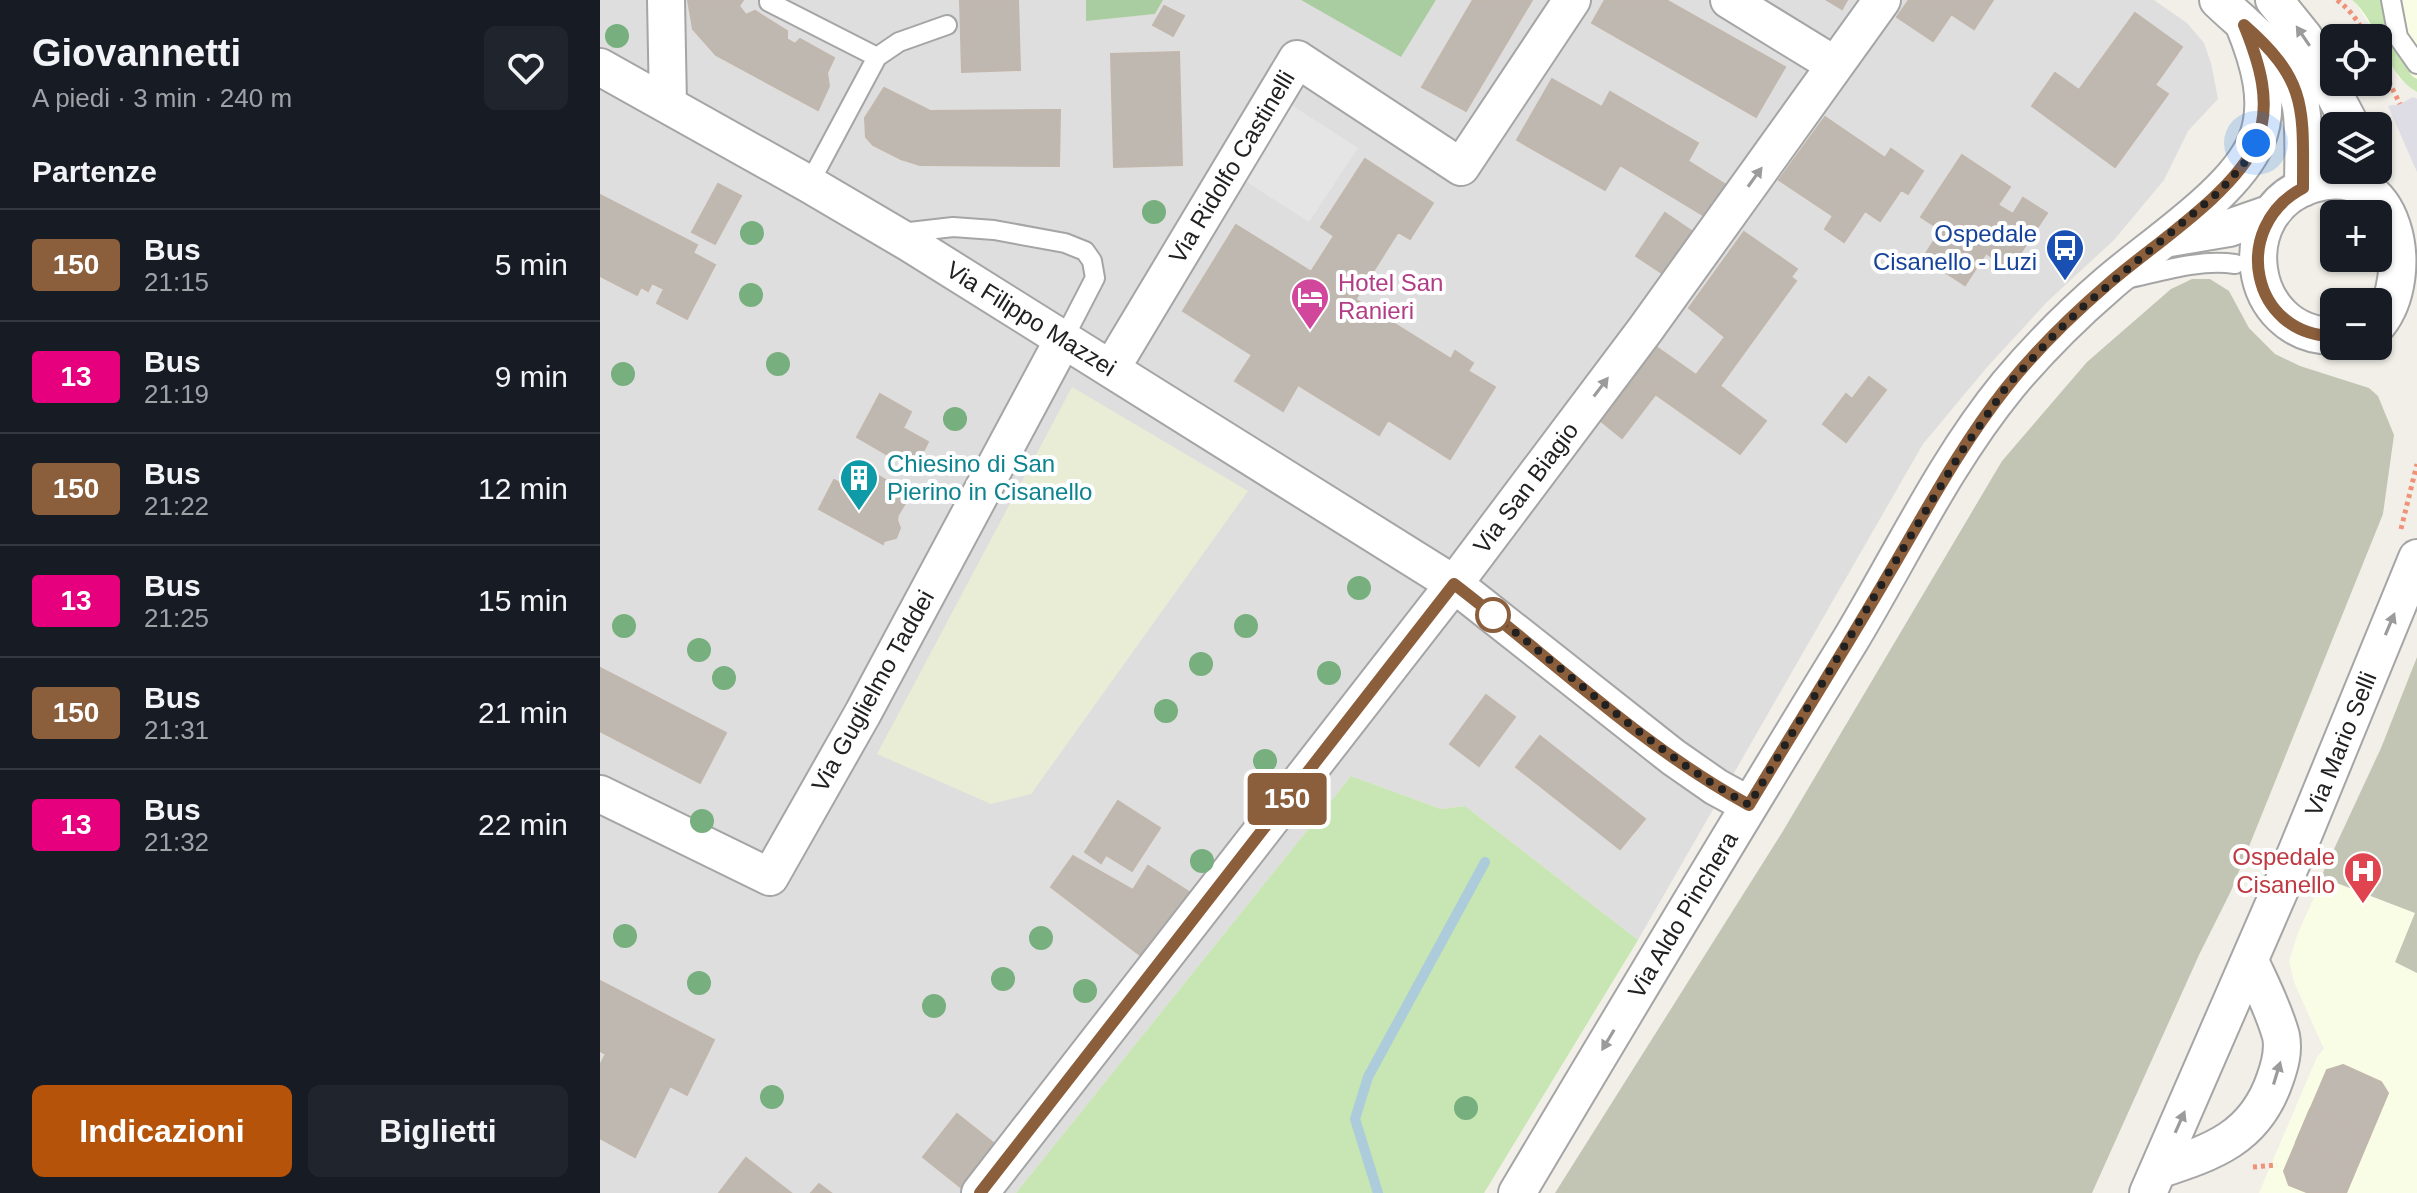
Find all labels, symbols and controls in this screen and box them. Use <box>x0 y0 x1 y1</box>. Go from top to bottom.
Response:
map controls <box>2320 24 2392 360</box>
button: locate <box>2320 24 2392 96</box>
one-way arrow <box>2296 25 2311 47</box>
button: heart <box>484 26 568 110</box>
text: Giovannetti <box>32 32 241 74</box>
street label: Via Ridolfo Castinelli <box>1163 66 1300 268</box>
text: A piedi · 3 min · 240 m <box>32 83 292 113</box>
button: layers <box>2320 112 2392 184</box>
your location <box>2236 123 2276 163</box>
text: Partenze <box>32 155 157 188</box>
one-way arrow <box>1746 167 1762 187</box>
button: + <box>2320 200 2392 272</box>
place label: Ospedale Cisanello - Luzi <box>1873 220 2037 275</box>
bus stop icon: Ospedale Cisanello - Luzi <box>2044 227 2086 282</box>
text: Bus <box>144 233 201 266</box>
text: 5 min <box>495 248 568 281</box>
text: 150 <box>53 249 99 280</box>
street label: Via Filippo Mazzei <box>942 256 1121 382</box>
text: 21:15 <box>144 267 209 297</box>
place label: Hotel San Ranieri <box>1338 269 1443 324</box>
hotel icon: Hotel San Ranieri <box>1289 276 1331 331</box>
button: − <box>2320 288 2392 360</box>
text: Bus <box>144 345 201 378</box>
text: 9 min <box>495 360 568 393</box>
text: 13 <box>60 361 92 392</box>
one-way arrow <box>1593 377 1609 397</box>
text: 21:19 <box>144 379 209 409</box>
street label: Via San Biagio <box>1468 417 1584 559</box>
place label: Chiesino di San Pierino in Cisanello <box>887 450 1092 505</box>
text: Bus <box>144 457 201 490</box>
building icon: Chiesino di San Pierino in Cisanello <box>838 457 880 512</box>
text: 12 min <box>478 472 568 505</box>
text: 150 <box>53 473 99 504</box>
text: 21:22 <box>144 491 209 521</box>
text: Bus <box>144 569 201 602</box>
text: 15 min <box>478 584 568 617</box>
text: 13 <box>60 585 92 616</box>
street label: Via Guglielmo Taddei <box>806 585 939 796</box>
unlabelled marker <box>1476 598 1510 632</box>
text: 21:25 <box>144 603 209 633</box>
one-way arrow <box>2384 613 2397 636</box>
street label: Via Mario Selli <box>2299 668 2382 820</box>
text: Bus <box>144 681 201 714</box>
text: 21 min <box>478 696 568 729</box>
text: 150 <box>53 697 99 728</box>
text: 21:31 <box>144 715 209 745</box>
line badge: 150 <box>1241 773 1333 825</box>
text: 150 <box>1264 783 1310 814</box>
text: Bus <box>144 793 201 826</box>
text: 22 min <box>478 808 568 841</box>
text: 13 <box>60 809 92 840</box>
street label: Via Aldo Pinchera <box>1622 826 1743 1003</box>
text: 21:32 <box>144 827 209 857</box>
place label: Ospedale Cisanello <box>2232 843 2335 898</box>
hospital icon: Ospedale Cisanello <box>2342 850 2384 905</box>
one-way arrow <box>1601 1029 1615 1051</box>
one-way arrow <box>2271 1061 2283 1085</box>
button: Indicazioni <box>32 1085 292 1177</box>
button: Biglietti <box>308 1085 568 1177</box>
one-way arrow <box>2173 1110 2186 1133</box>

